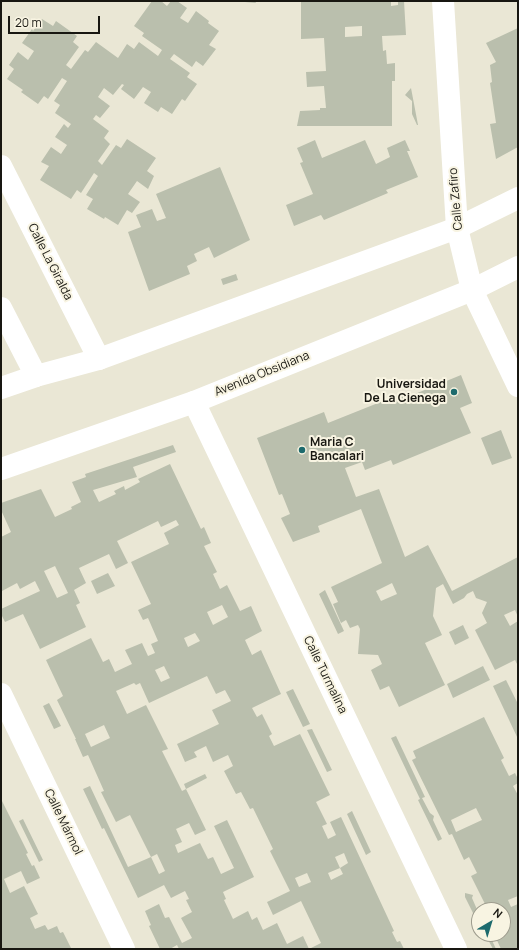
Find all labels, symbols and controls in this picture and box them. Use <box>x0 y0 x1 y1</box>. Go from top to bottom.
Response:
scale bar <box>10 8 102 34</box>
text: 20 m <box>15 14 42 31</box>
street label: Calle Zafiro <box>446 167 466 231</box>
street label: Calle La Giralda <box>25 221 75 303</box>
street label: Avenida Obsidiana <box>212 348 312 400</box>
place label: Universidad De La Cienega <box>364 378 446 406</box>
marker: Universidad De La Cienega <box>449 387 459 397</box>
place label: Maria C Bancalari <box>310 436 364 464</box>
marker: Maria C Bancalari <box>297 445 307 455</box>
street label: Calle Turmalina <box>300 634 350 716</box>
street label: Calle Mármol <box>41 787 85 857</box>
north arrow <box>471 902 511 942</box>
text: N <box>490 905 506 921</box>

